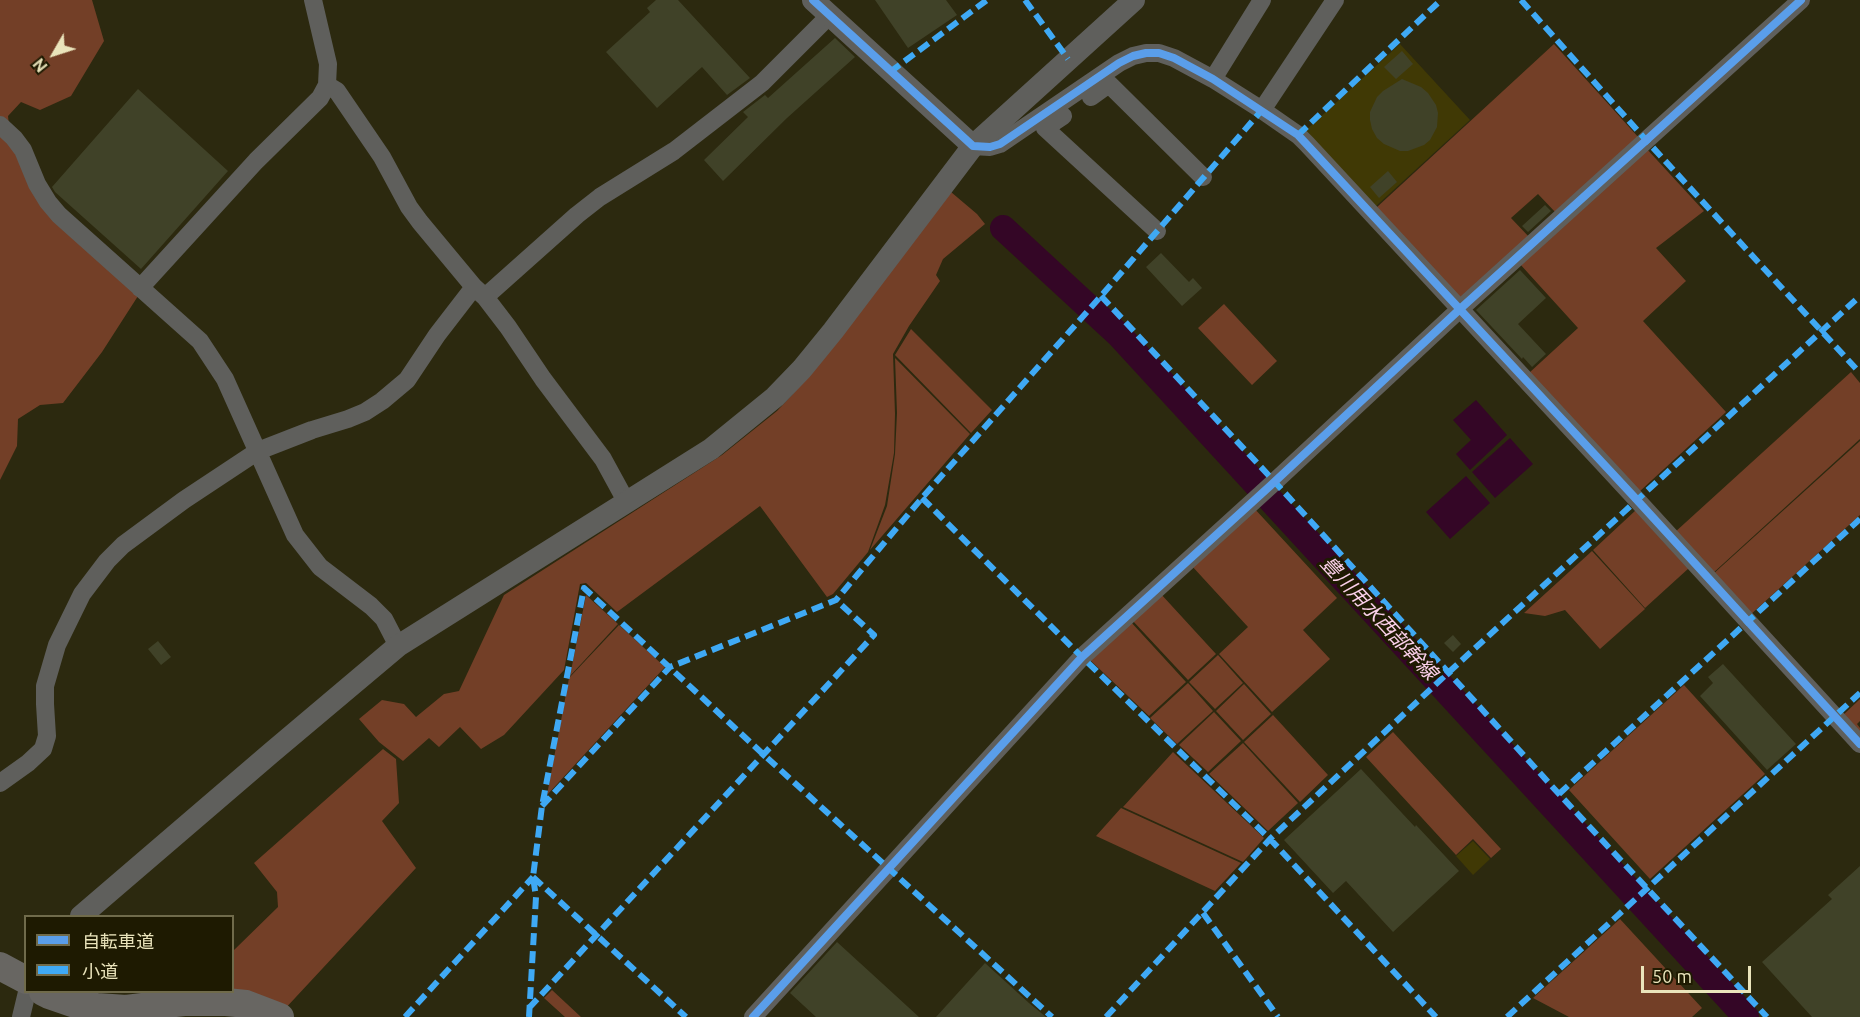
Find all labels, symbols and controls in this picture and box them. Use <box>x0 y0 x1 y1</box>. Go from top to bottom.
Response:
north arrow <box>24 24 84 84</box>
text: N <box>29 55 51 76</box>
water label: 豊川用水西部幹線 <box>1316 551 1442 685</box>
legend <box>24 915 234 993</box>
text: 自転車道 <box>82 931 154 951</box>
scale bar <box>1644 954 1754 992</box>
text: 小道 <box>82 961 118 981</box>
text: 50 m <box>1652 966 1692 986</box>

